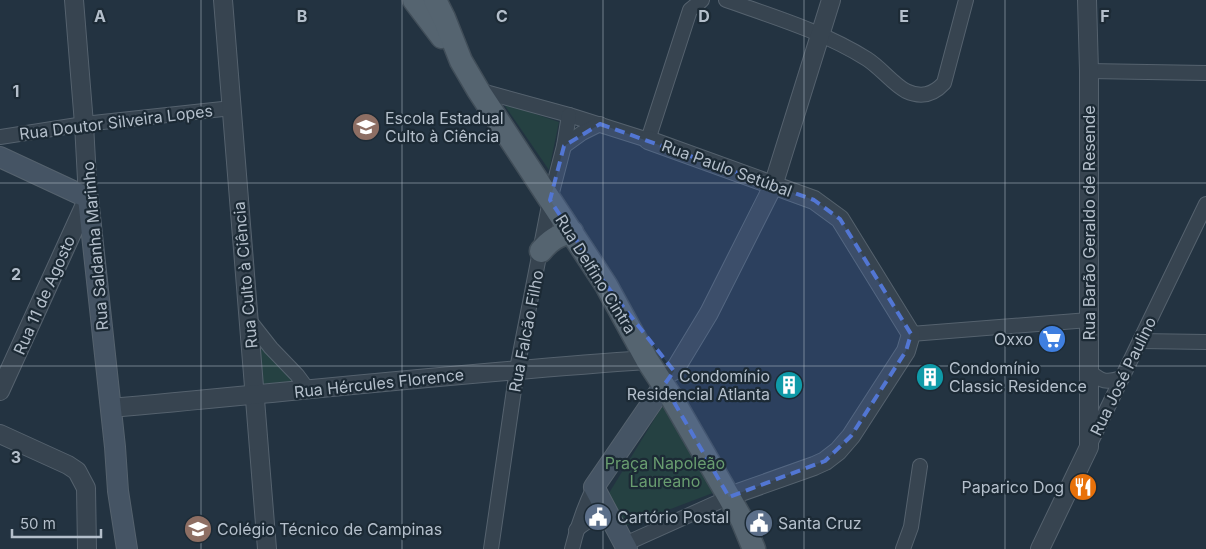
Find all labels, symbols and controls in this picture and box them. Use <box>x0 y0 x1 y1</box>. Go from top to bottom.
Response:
text: A <box>94 6 106 26</box>
text: B <box>297 6 307 26</box>
text: C <box>496 6 508 26</box>
text: D <box>698 6 710 26</box>
text: E <box>899 6 909 26</box>
text: F <box>1100 6 1110 26</box>
text: 1 <box>13 81 19 101</box>
street label: Rua Doutor Silveira Lopes <box>18 100 214 144</box>
street label: Rua Barão Geraldo de Resende <box>1079 105 1099 341</box>
place label: Escola Estadual Culto à Ciência <box>385 108 504 146</box>
school or university icon: Escola Estadual Culto à Ciência <box>351 112 381 142</box>
street label: Rua Paulo Setúbal <box>659 135 795 201</box>
street label: Rua Saldanha Marinho <box>78 161 112 331</box>
street label: Rua Culto à Ciência <box>229 201 261 349</box>
street label: Rua Delfino Cintra <box>551 211 641 337</box>
street label: Rua 11 de Agosto <box>9 232 79 358</box>
text: 2 <box>11 264 21 284</box>
street label: Rua Falcão Filho <box>504 268 548 394</box>
street label: Rua José Paulino <box>1086 313 1160 439</box>
supermarket icon: Oxxo <box>1037 324 1067 354</box>
place label: Oxxo <box>994 329 1033 349</box>
place label: Condomínio Classic Residence <box>949 358 1087 396</box>
building icon: Condomínio Classic Residence <box>915 362 945 392</box>
street label: Rua Hércules Florence <box>293 364 465 402</box>
place label: Condomínio Residencial Atlanta <box>627 366 770 404</box>
building icon: Condomínio Residencial Atlanta <box>774 370 804 400</box>
text: 3 <box>11 447 21 467</box>
park label: Praça Napoleão Laureano <box>605 453 725 491</box>
restaurant icon: Paparico Dog <box>1068 472 1098 502</box>
place label: Paparico Dog <box>962 477 1064 497</box>
public building icon: Cartório Postal <box>583 502 613 532</box>
scale bar <box>12 506 101 538</box>
place label: Cartório Postal <box>617 507 729 527</box>
public building icon: Santa Cruz <box>744 508 774 538</box>
place label: Santa Cruz <box>778 513 862 533</box>
text: 50 m <box>20 514 56 533</box>
school or university icon: Colégio Técnico de Campinas <box>183 514 213 544</box>
place label: Colégio Técnico de Campinas <box>217 519 442 539</box>

